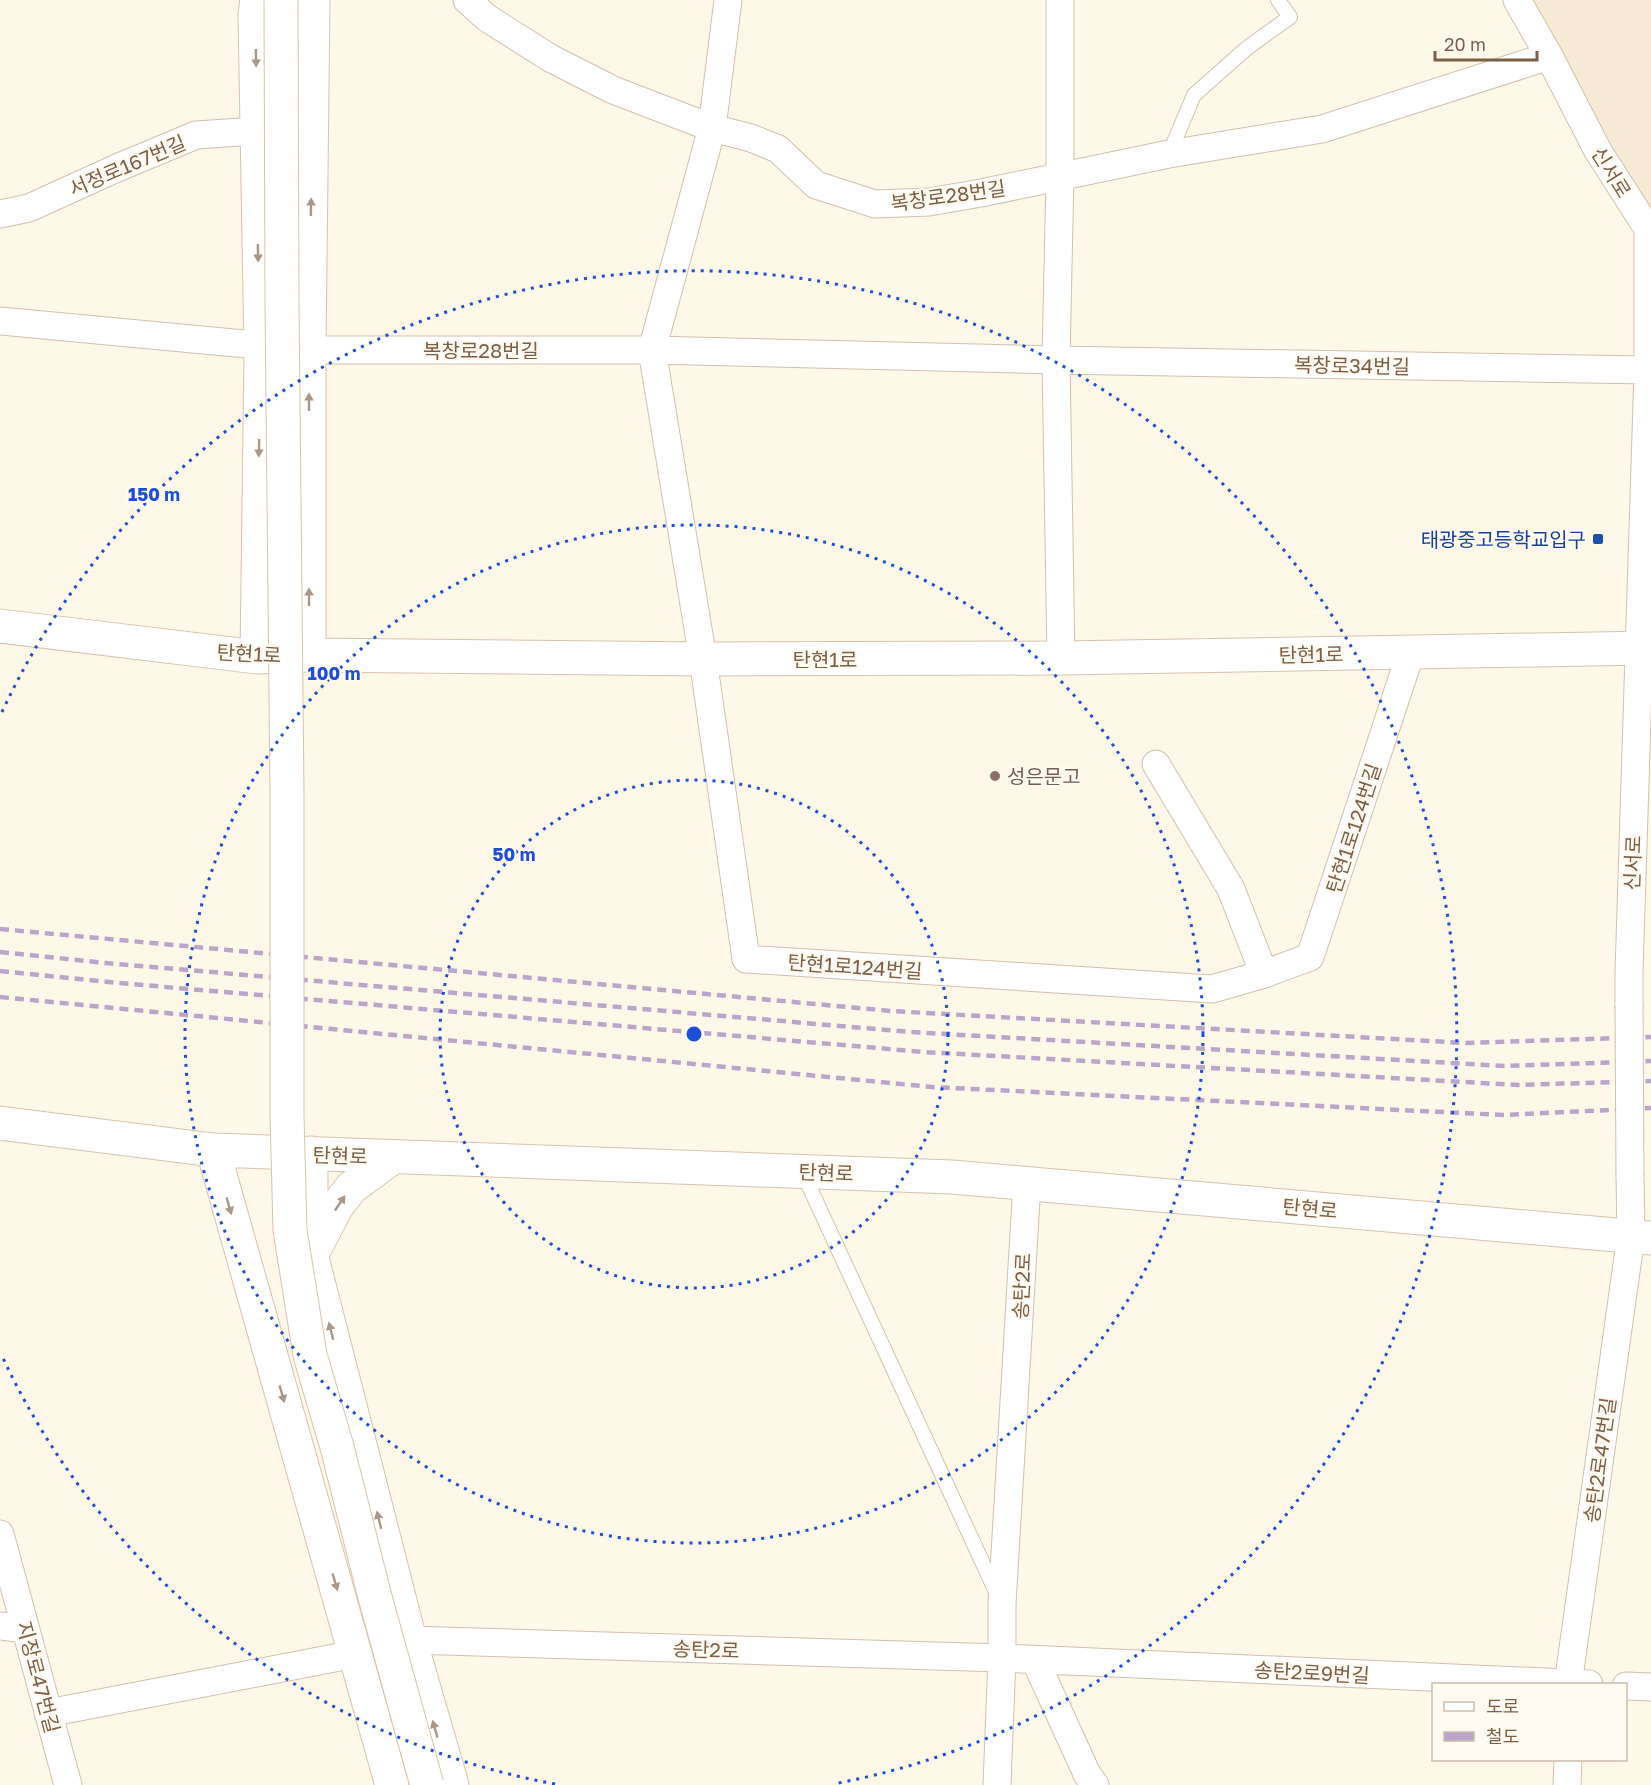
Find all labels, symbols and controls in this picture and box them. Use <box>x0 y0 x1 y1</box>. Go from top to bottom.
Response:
scale bar <box>1435 24 1537 62</box>
text: 20 m <box>1444 33 1486 55</box>
one-way arrow <box>251 49 260 68</box>
street label: 서정로167번길 <box>65 130 189 200</box>
street label: 신서로 <box>1587 142 1637 202</box>
street label: 복창로28번길 <box>889 175 1007 215</box>
one-way arrow <box>306 197 316 216</box>
one-way arrow <box>254 244 263 263</box>
street label: 복창로28번길 <box>423 338 539 362</box>
street label: 복창로34번길 <box>1294 352 1410 378</box>
one-way arrow <box>304 392 314 411</box>
one-way arrow <box>255 439 264 458</box>
text: 150 m <box>128 483 180 505</box>
place label: 태광중고등학교입구 <box>1420 527 1586 551</box>
marker: 태광중고등학교입구 <box>1591 532 1605 546</box>
one-way arrow <box>304 587 314 606</box>
street label: 탄현1로 <box>216 639 282 667</box>
street label: 탄현1로 <box>1278 641 1344 667</box>
street label: 탄현1로 <box>793 647 857 671</box>
text: 100 m <box>308 662 360 684</box>
street label: 탄현1로124번길 <box>1321 760 1385 896</box>
place label: 성은문고 <box>1007 764 1081 788</box>
marker: 성은문고 <box>988 769 1002 783</box>
street label: 신서로 <box>1619 835 1645 891</box>
text: 50 m <box>493 843 535 865</box>
street label: 탄현1로124번길 <box>787 949 923 983</box>
centre of rings <box>684 1024 704 1044</box>
street label: 탄현로 <box>312 1142 368 1168</box>
street label: 탄현로 <box>798 1159 854 1185</box>
street label: 탄현로 <box>1281 1194 1339 1222</box>
one-way arrow <box>334 1196 346 1212</box>
one-way arrow <box>225 1197 234 1215</box>
street label: 송탄2로 <box>1007 1252 1035 1320</box>
one-way arrow <box>326 1322 335 1340</box>
one-way arrow <box>278 1385 287 1403</box>
street label: 송탄2로47번길 <box>1578 1396 1620 1524</box>
one-way arrow <box>374 1511 384 1529</box>
one-way arrow <box>330 1572 340 1591</box>
street label: 지장로47번길 <box>13 1618 65 1736</box>
street label: 송탄2로 <box>672 1636 740 1662</box>
street label: 송탄2로9번길 <box>1254 1657 1370 1687</box>
legend <box>1432 1683 1627 1761</box>
text: 도로 <box>1486 1695 1519 1717</box>
one-way arrow <box>430 1720 440 1738</box>
text: 철도 <box>1486 1725 1519 1747</box>

